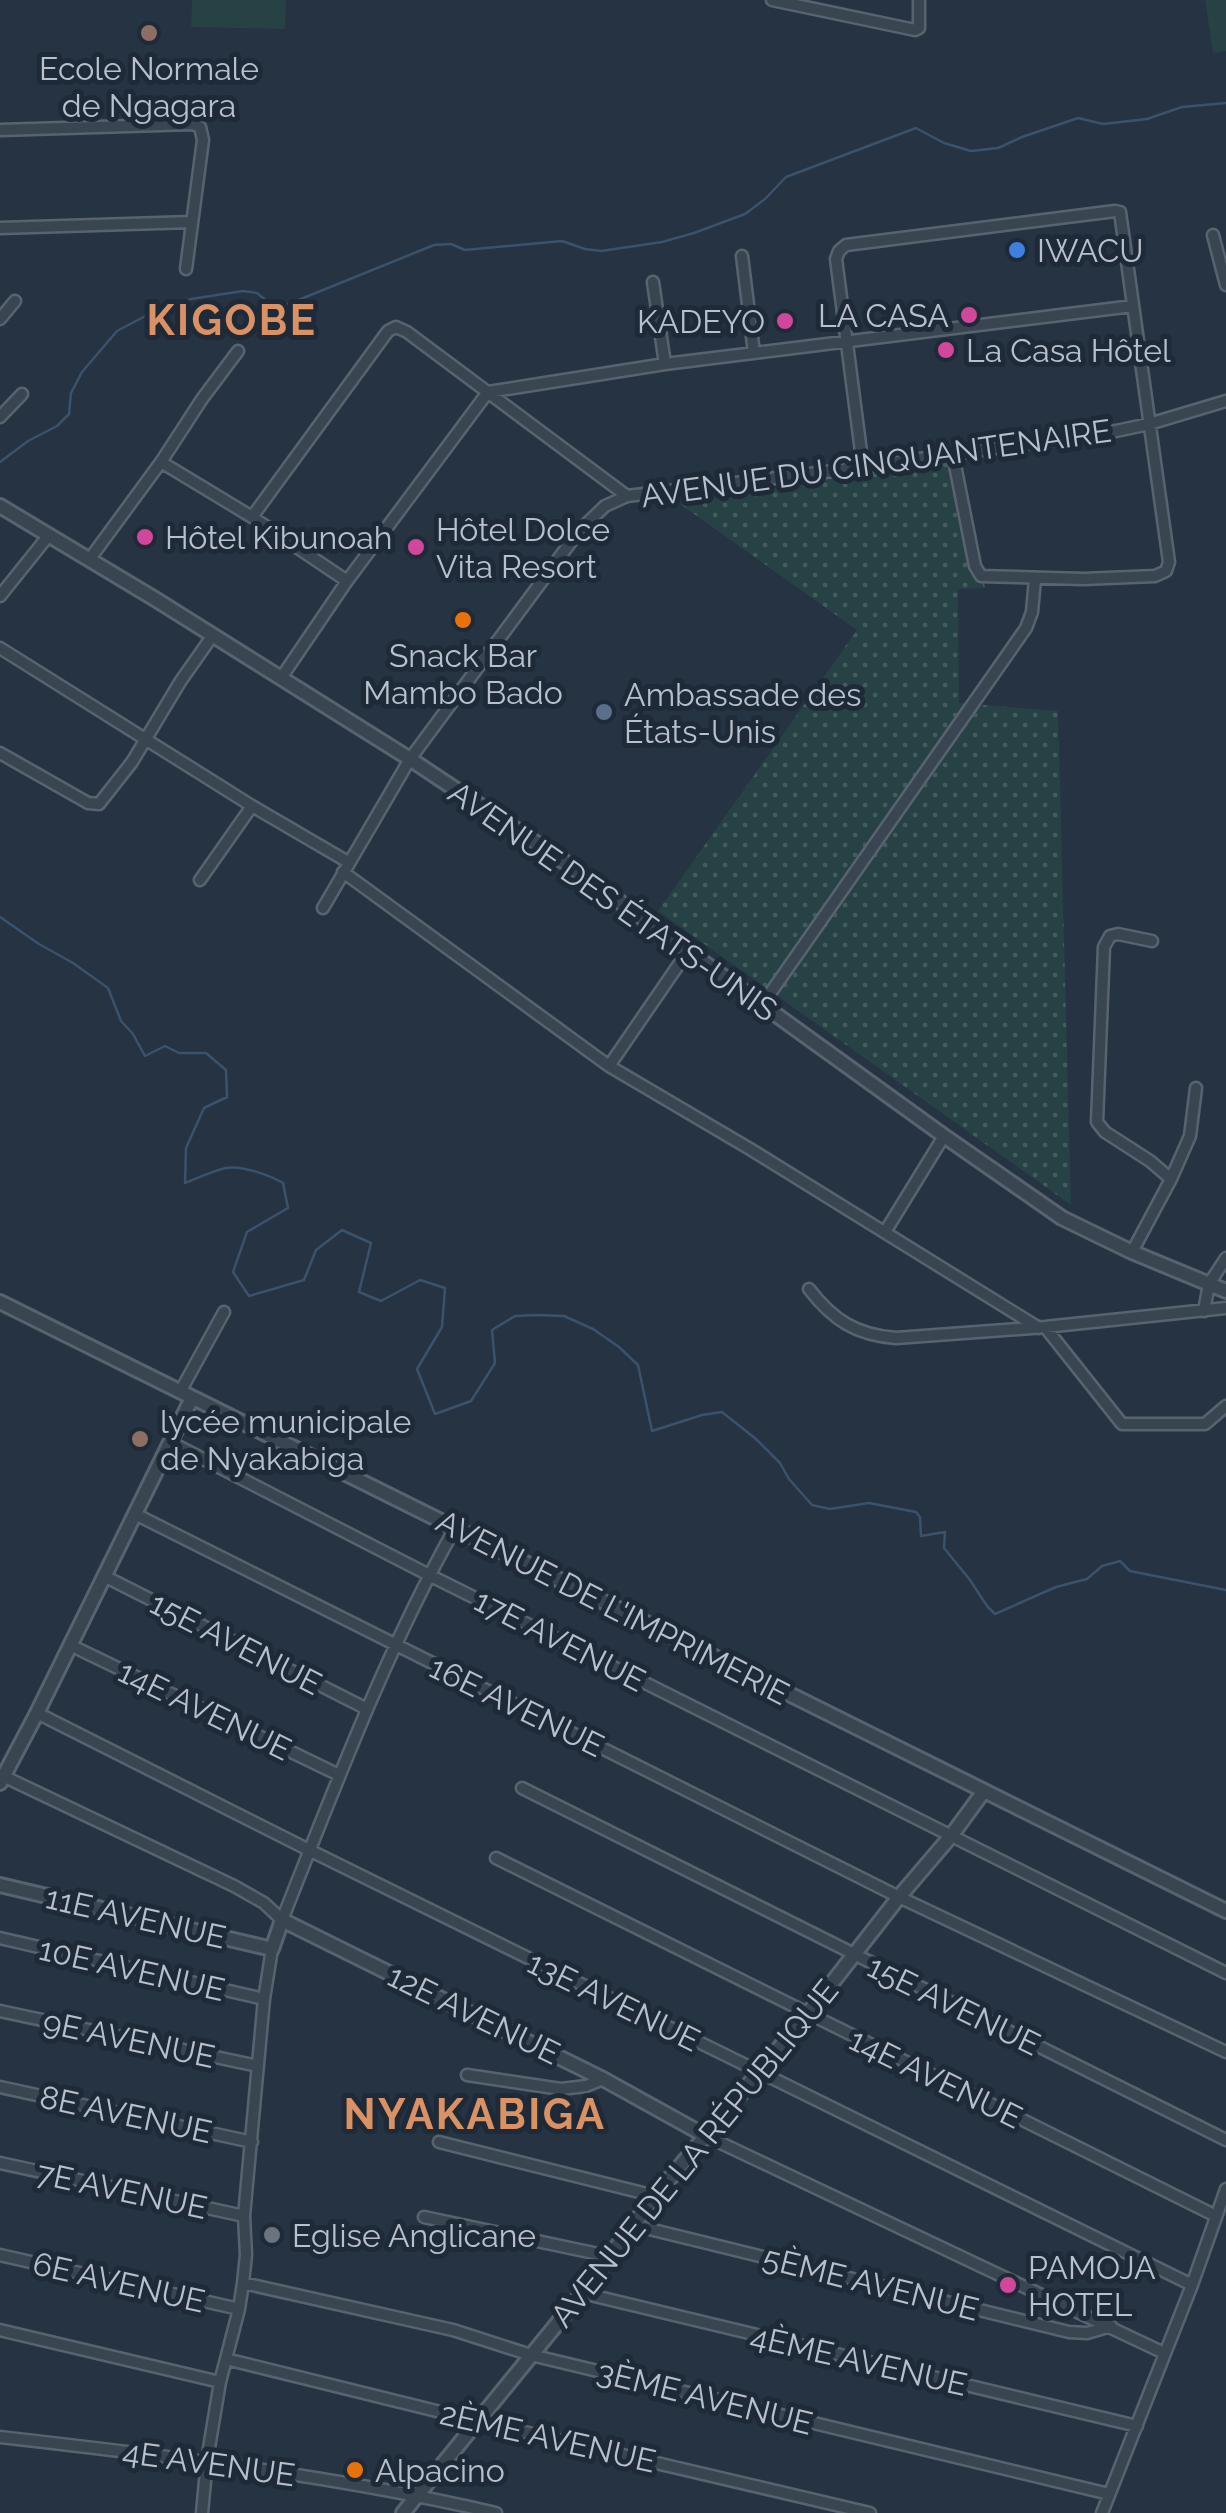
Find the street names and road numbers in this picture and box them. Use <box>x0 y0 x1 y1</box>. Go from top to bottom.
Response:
street label: AVENUE DU CINQUANTENAIRE <box>638 412 1114 514</box>
street label: AVENUE DES ÉTATS-UNIS <box>442 773 784 1029</box>
street label: AVENUE DE L'IMPRIMERIE <box>431 1502 795 1712</box>
street label: 17E AVENUE <box>468 1581 652 1699</box>
street label: 15E AVENUE <box>144 1584 328 1702</box>
street label: 16E AVENUE <box>424 1648 610 1764</box>
street label: 14E AVENUE <box>113 1652 297 1768</box>
street label: 11E AVENUE <box>43 1878 229 1956</box>
street label: 10E AVENUE <box>36 1930 228 2008</box>
street label: 13E AVENUE <box>522 1943 706 2059</box>
street label: 15E AVENUE <box>862 1947 1046 2063</box>
street label: 12E AVENUE <box>382 1957 566 2071</box>
street label: AVENUE DE LA RÉPUBLIQUE <box>543 1972 845 2334</box>
street label: 9E AVENUE <box>40 2003 218 2075</box>
street label: 14E AVENUE <box>844 2020 1028 2136</box>
street label: 8E AVENUE <box>37 2078 215 2150</box>
street label: 7E AVENUE <box>33 2154 211 2226</box>
street label: 5ÈME AVENUE <box>759 2238 983 2328</box>
street label: 6E AVENUE <box>29 2244 209 2320</box>
street label: 4ÈME AVENUE <box>747 2317 971 2403</box>
street label: 3ÈME AVENUE <box>593 2352 817 2442</box>
street label: 2ÈME AVENUE <box>437 2394 659 2480</box>
street label: 4E AVENUE <box>121 2433 297 2493</box>

